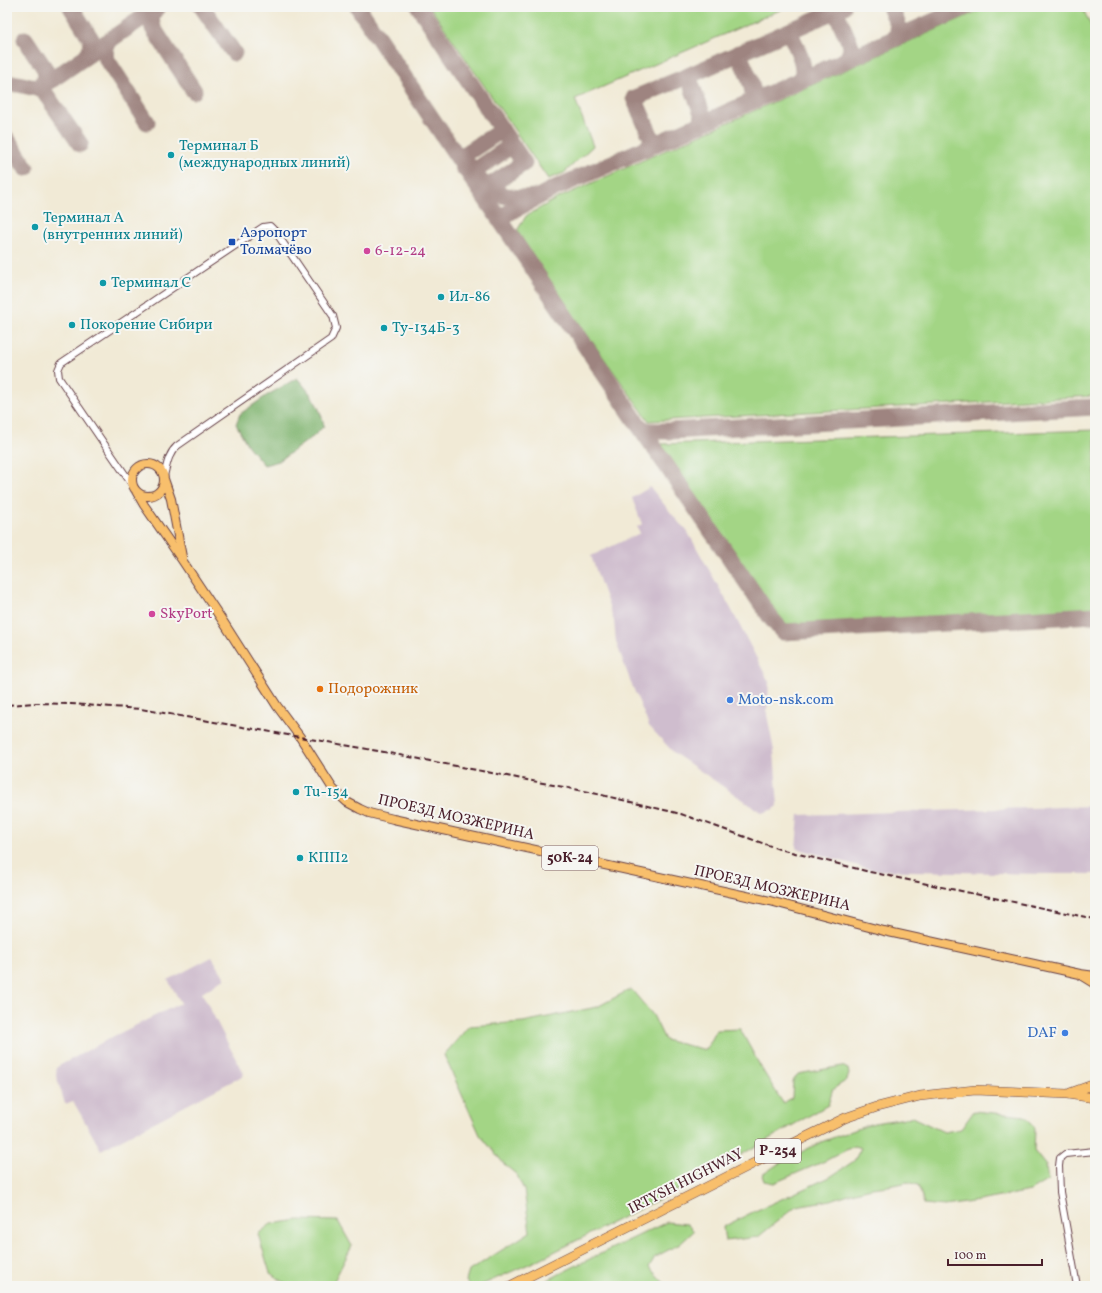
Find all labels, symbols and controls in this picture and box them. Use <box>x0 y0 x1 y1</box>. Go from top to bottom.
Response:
place label: Терминал Б (международных линий) <box>179 136 350 174</box>
marker: Терминал Б (международных линий) <box>166 150 176 160</box>
place label: Терминал А (внутренних линий) <box>43 208 183 246</box>
marker: Терминал А (внутренних линий) <box>30 222 40 232</box>
place label: Аэропорт Толмачёво <box>240 223 312 261</box>
marker: Аэропорт Толмачёво <box>227 237 237 247</box>
place label: 6-12-24 <box>375 241 426 262</box>
marker: 6-12-24 <box>362 246 372 256</box>
place label: Терминал С <box>111 273 191 294</box>
marker: Терминал С <box>98 278 108 288</box>
place label: Ил-86 <box>449 287 490 308</box>
marker: Ил-86 <box>436 292 446 302</box>
place label: Покорение Сибири <box>80 315 213 336</box>
place label: Ту-134Б-3 <box>392 318 460 339</box>
marker: Покорение Сибири <box>67 320 77 330</box>
marker: Ту-134Б-3 <box>379 323 389 333</box>
place label: SkyPort <box>160 604 213 625</box>
marker: SkyPort <box>147 609 157 619</box>
place label: Подорожник <box>328 679 418 700</box>
marker: Подорожник <box>315 684 325 694</box>
place label: Moto-nsk.com <box>738 690 834 711</box>
marker: Moto-nsk.com <box>725 695 735 705</box>
place label: Tu-154 <box>304 782 349 803</box>
marker: Tu-154 <box>291 787 301 797</box>
street label: ПРОЕЗД МОЗЖЕРИНА <box>376 790 537 846</box>
road number: 50К-24 <box>542 846 598 870</box>
place label: КПП2 <box>308 848 349 869</box>
marker: КПП2 <box>295 853 305 863</box>
street label: ПРОЕЗД МОЗЖЕРИНА <box>692 861 853 917</box>
place label: DAF <box>1027 1023 1057 1044</box>
marker: DAF <box>1060 1028 1070 1038</box>
road number: Р-254 <box>755 1139 801 1163</box>
street label: IRTYSH HIGHWAY <box>625 1144 747 1220</box>
scale bar <box>948 1241 1042 1267</box>
text: 100 m <box>954 1248 987 1264</box>

